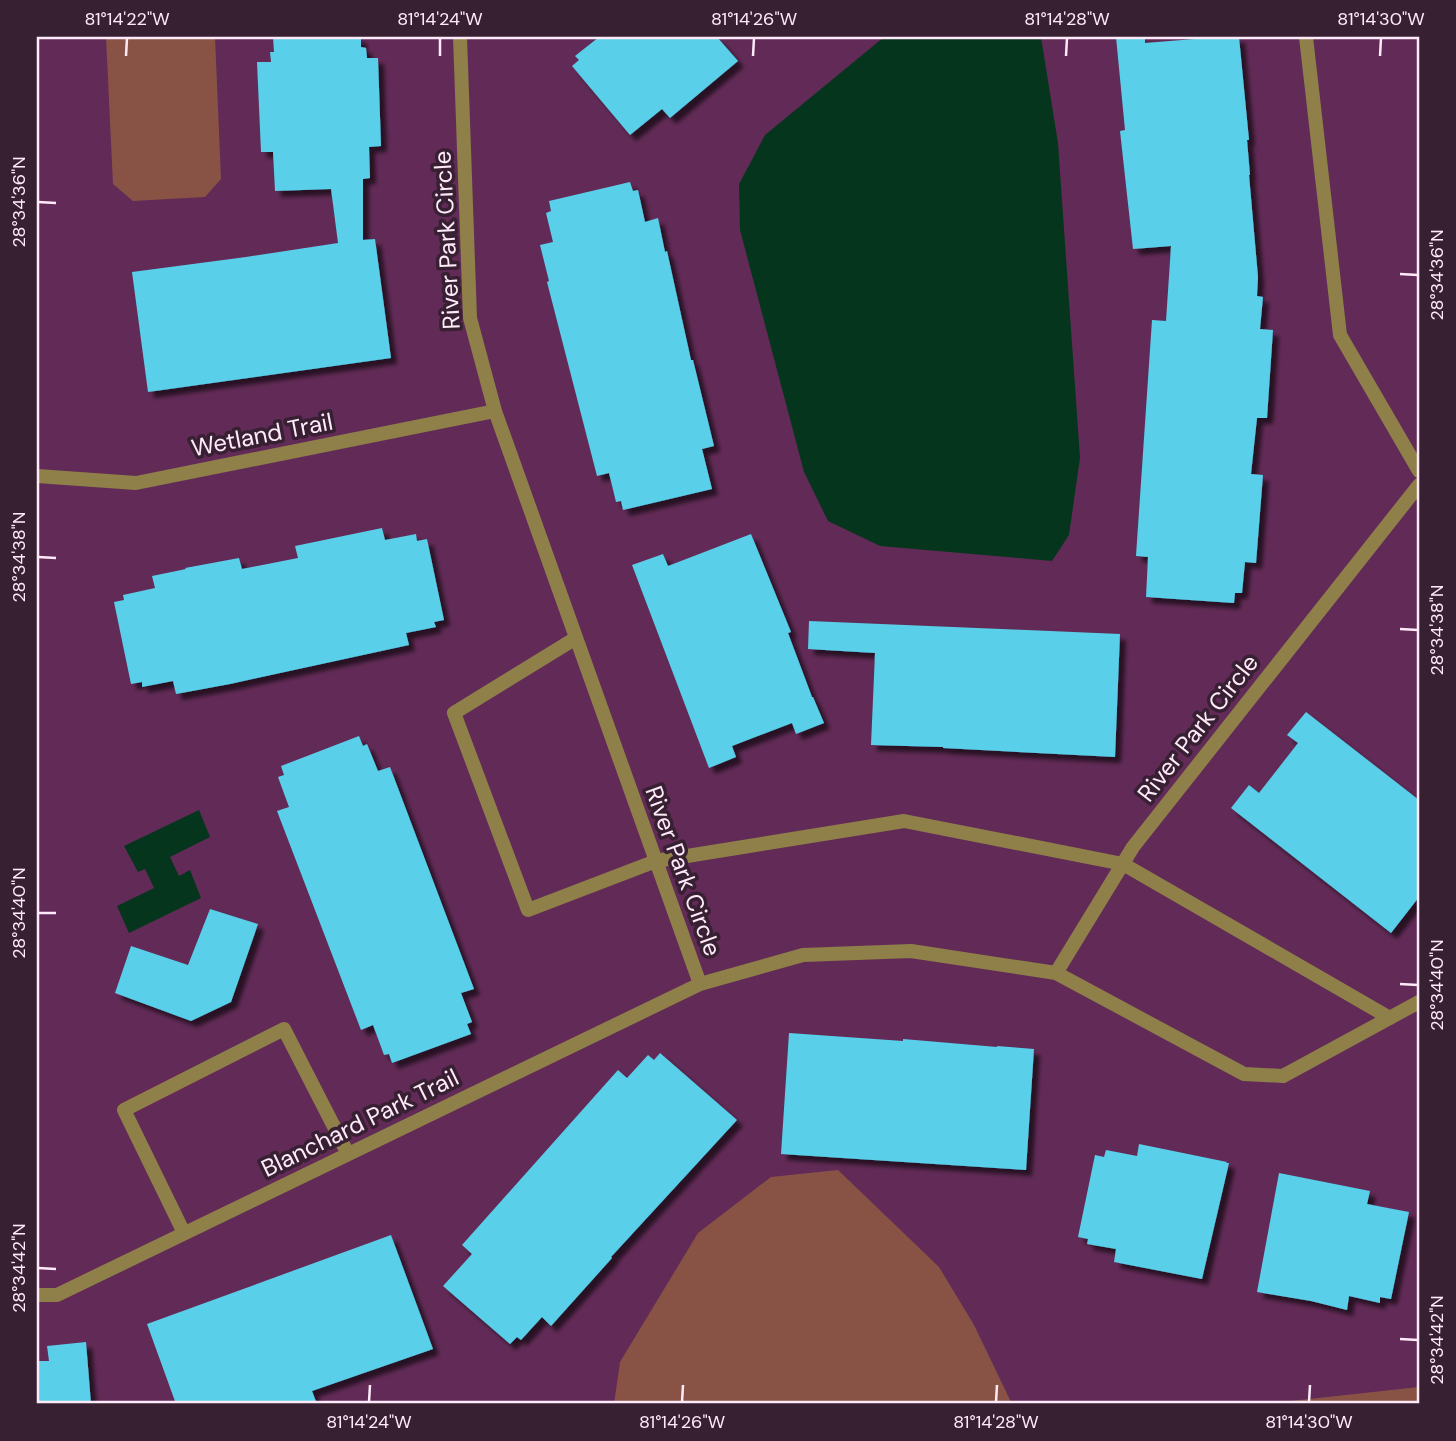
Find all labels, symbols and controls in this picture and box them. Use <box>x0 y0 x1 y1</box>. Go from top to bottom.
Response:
text: 81°14'22"W <box>84 7 170 31</box>
text: 81°14'24"W <box>397 7 483 31</box>
text: 81°14'26"W <box>711 7 797 31</box>
text: 81°14'28"W <box>1024 7 1110 31</box>
text: 81°14'30"W <box>1337 7 1425 31</box>
street label: River Park Circle <box>426 150 467 330</box>
text: 28°34'36"N <box>7 156 31 248</box>
text: 28°34'36"N <box>1425 229 1449 321</box>
street label: Wetland Trail <box>189 406 335 463</box>
text: 28°34'38"N <box>7 512 31 602</box>
text: 28°34'38"N <box>1425 585 1449 675</box>
street label: River Park Circle <box>1130 648 1265 808</box>
street label: River Park Circle <box>638 781 729 960</box>
text: 28°34'40"N <box>7 867 31 959</box>
text: 28°34'40"N <box>1425 939 1449 1031</box>
street label: Blanchard Park Trail <box>256 1061 464 1184</box>
text: 28°34'42"N <box>7 1223 31 1313</box>
text: 28°34'42"N <box>1425 1295 1449 1385</box>
text: 81°14'24"W <box>326 1410 412 1434</box>
text: 81°14'26"W <box>639 1410 725 1434</box>
text: 81°14'28"W <box>953 1410 1039 1434</box>
text: 81°14'30"W <box>1265 1410 1353 1434</box>

